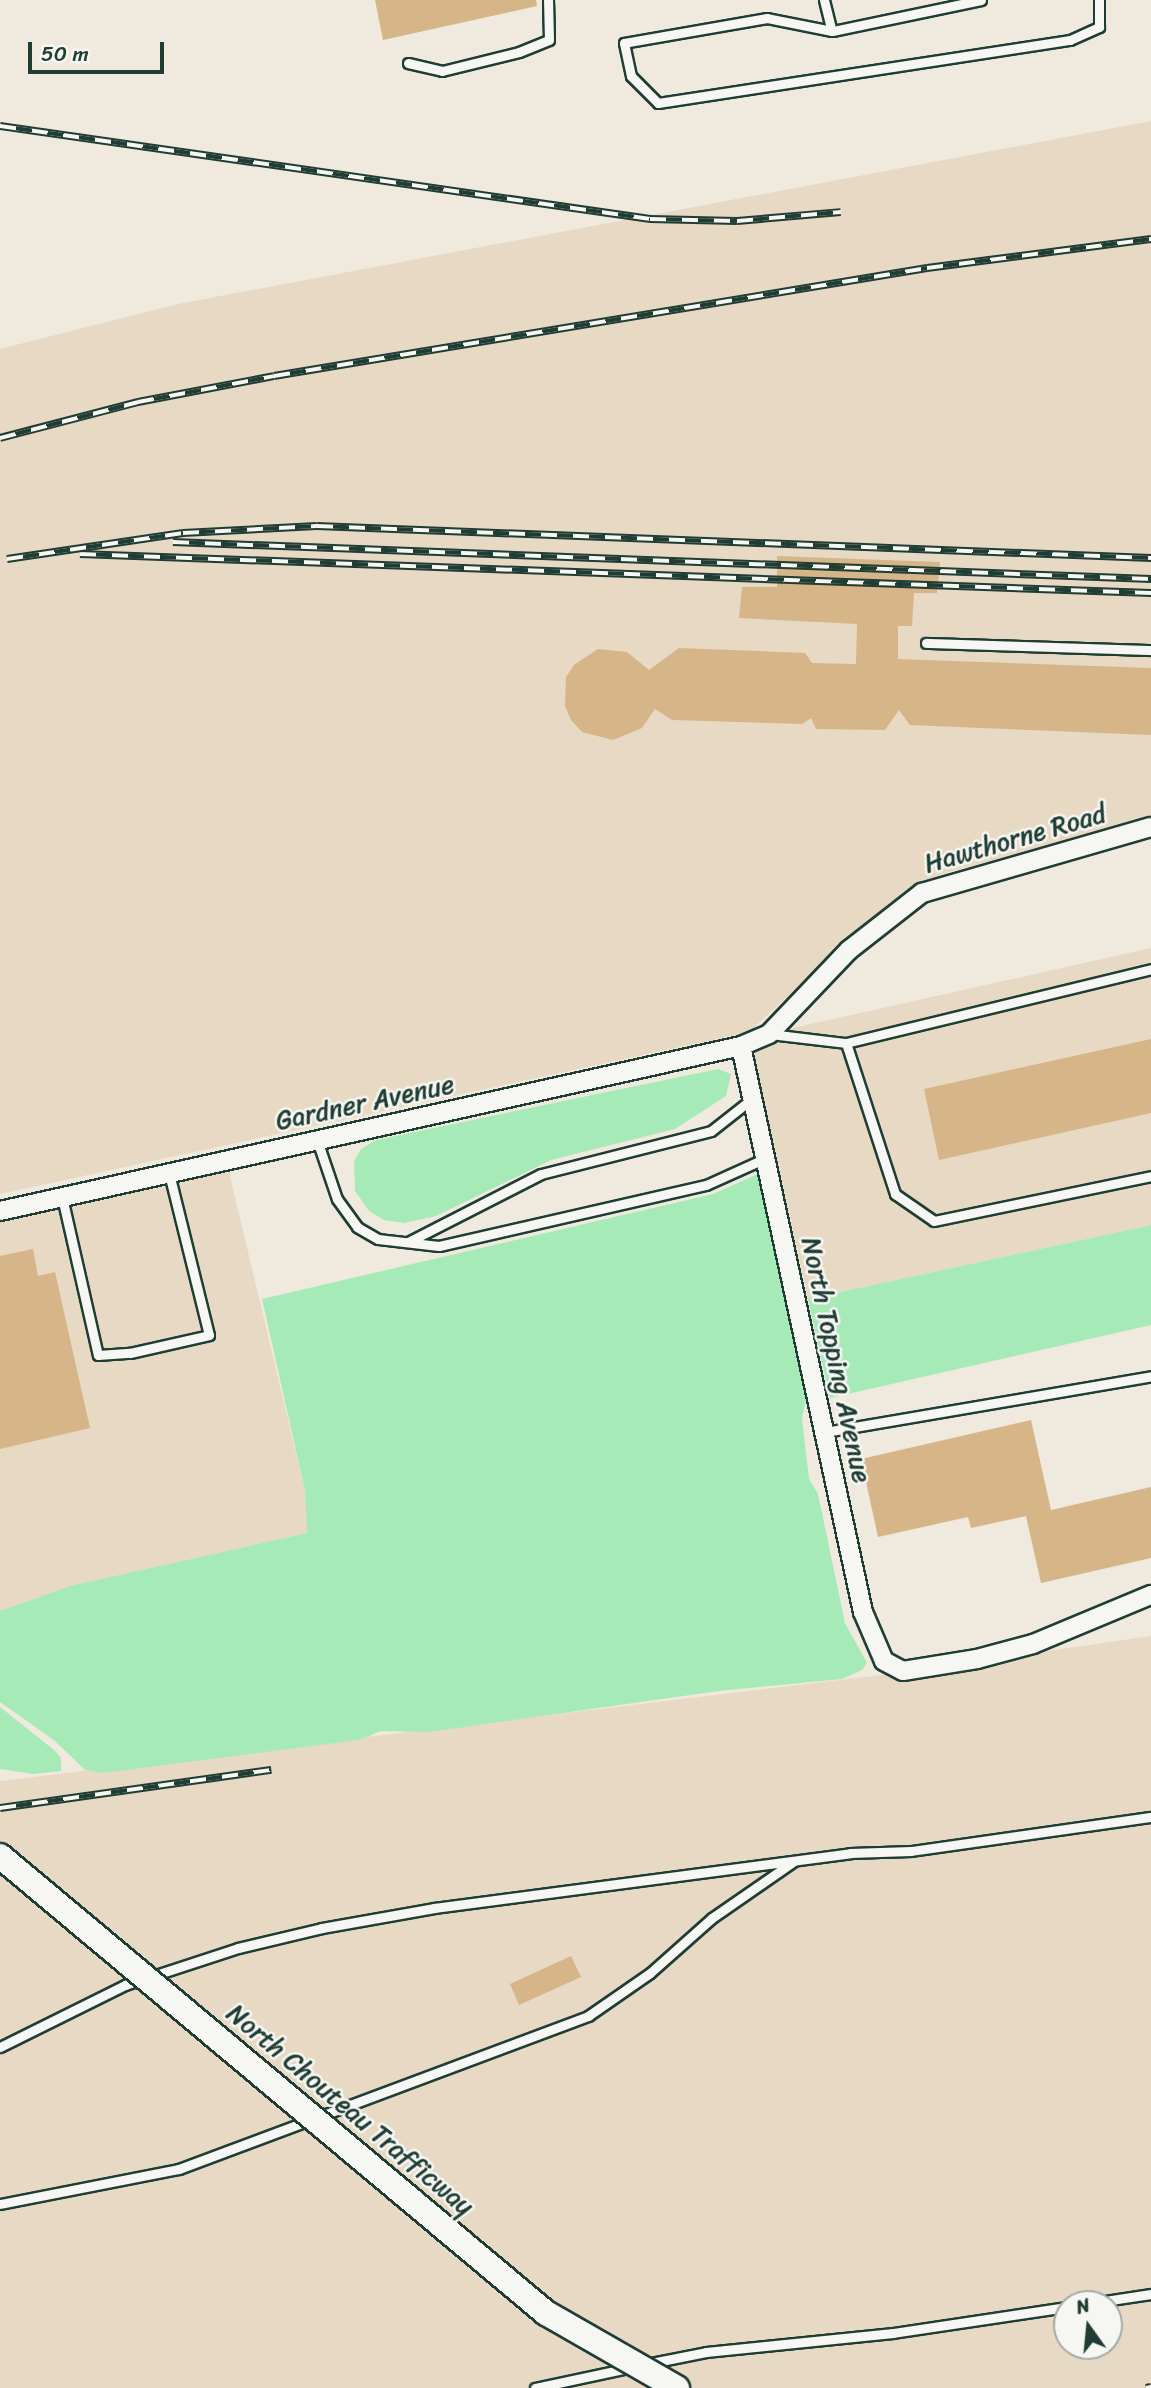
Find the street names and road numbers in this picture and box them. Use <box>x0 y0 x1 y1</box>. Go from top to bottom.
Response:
street label: Hawthorne Road <box>921 798 1109 880</box>
street label: Gardner Avenue <box>273 1069 457 1137</box>
street label: North Topping Avenue <box>795 1234 877 1486</box>
street label: North Chouteau Trafficway <box>221 1998 479 2222</box>

